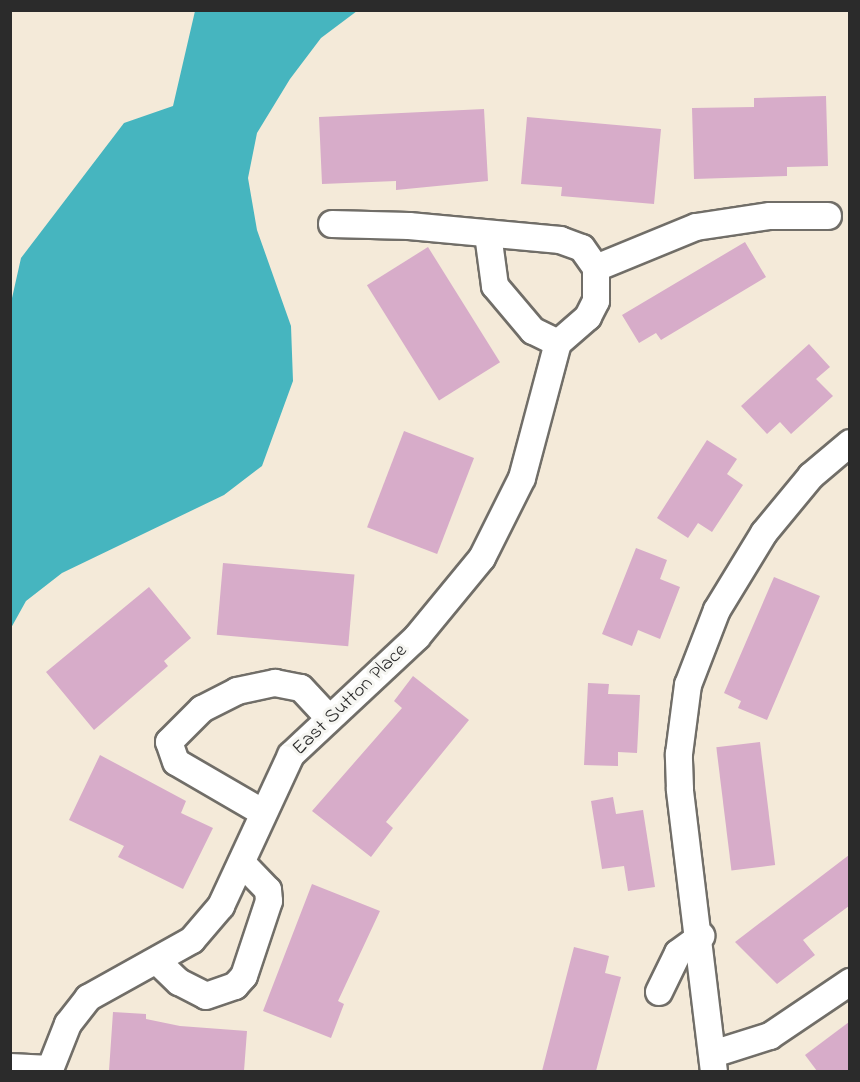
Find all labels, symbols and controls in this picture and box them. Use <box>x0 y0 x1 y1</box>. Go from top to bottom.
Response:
street label: East Sutton Place <box>288 639 412 761</box>

